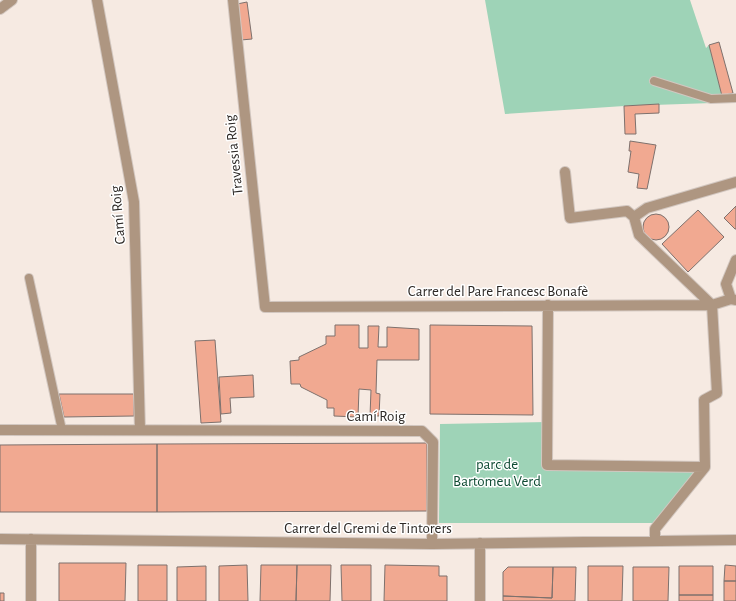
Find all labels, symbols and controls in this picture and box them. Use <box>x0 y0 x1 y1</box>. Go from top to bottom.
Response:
street label: Travessia Roig <box>222 113 246 196</box>
street label: Camí Roig <box>108 184 128 245</box>
street label: Carrer del Pare Francesc Bonafè <box>408 284 588 299</box>
street label: Camí Roig <box>347 409 406 424</box>
park label: parc de Bartomeu Verd <box>453 457 541 489</box>
street label: Carrer del Gremi de Tintorers <box>284 521 452 536</box>

